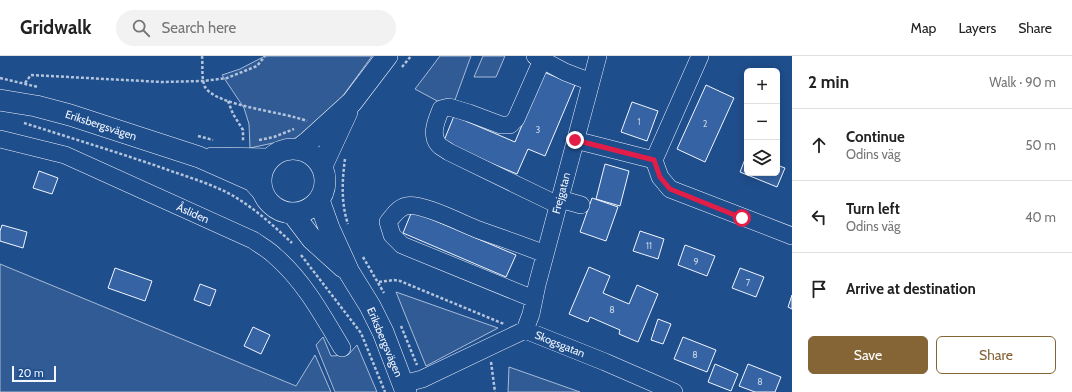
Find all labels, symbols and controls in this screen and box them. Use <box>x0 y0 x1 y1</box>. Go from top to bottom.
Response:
search box <box>116 10 396 46</box>
text: Gridwalk <box>20 16 92 39</box>
icon: search <box>130 17 152 39</box>
text: Search here <box>162 19 236 37</box>
text: Map <box>911 19 936 37</box>
text: Layers <box>958 19 996 37</box>
text: Share <box>1018 19 1052 37</box>
map controls <box>744 68 780 176</box>
button: + <box>744 68 780 104</box>
text: 2 min <box>808 72 849 92</box>
text: Walk · 90 m <box>989 74 1056 90</box>
button: − <box>744 104 780 140</box>
street label: Eriksbergsvägen <box>63 107 139 143</box>
house number: 1 <box>638 116 641 127</box>
house number: 2 <box>703 118 708 129</box>
house number: 3 <box>536 124 541 135</box>
text: Continue <box>846 128 905 146</box>
route end <box>566 131 584 149</box>
icon: ahead <box>808 134 830 156</box>
text: 50 m <box>1026 137 1056 153</box>
button: layers <box>744 140 780 176</box>
text: Odins väg <box>846 146 901 162</box>
street label: Frejgatan <box>549 171 573 215</box>
street label: Åsliden <box>175 199 212 226</box>
text: Turn left <box>846 200 900 218</box>
icon: left <box>808 206 830 228</box>
route start <box>733 209 751 227</box>
text: 40 m <box>1025 209 1056 225</box>
text: Odins väg <box>846 218 901 234</box>
house number: 11 <box>646 240 652 251</box>
house number: 9 <box>693 256 699 267</box>
house number: 7 <box>746 277 751 288</box>
icon: arrive <box>808 278 830 300</box>
text: Arrive at destination <box>846 280 976 298</box>
house number: 8 <box>609 304 615 315</box>
street label: Eriksbergsvägen <box>364 305 406 379</box>
street label: Skogsgatan <box>533 328 587 360</box>
button: Save <box>808 336 928 374</box>
button: Share <box>936 336 1056 374</box>
house number: 8 <box>692 349 698 360</box>
scale bar <box>12 364 56 383</box>
text: 20 m <box>18 366 44 380</box>
house number: 8 <box>757 376 763 387</box>

